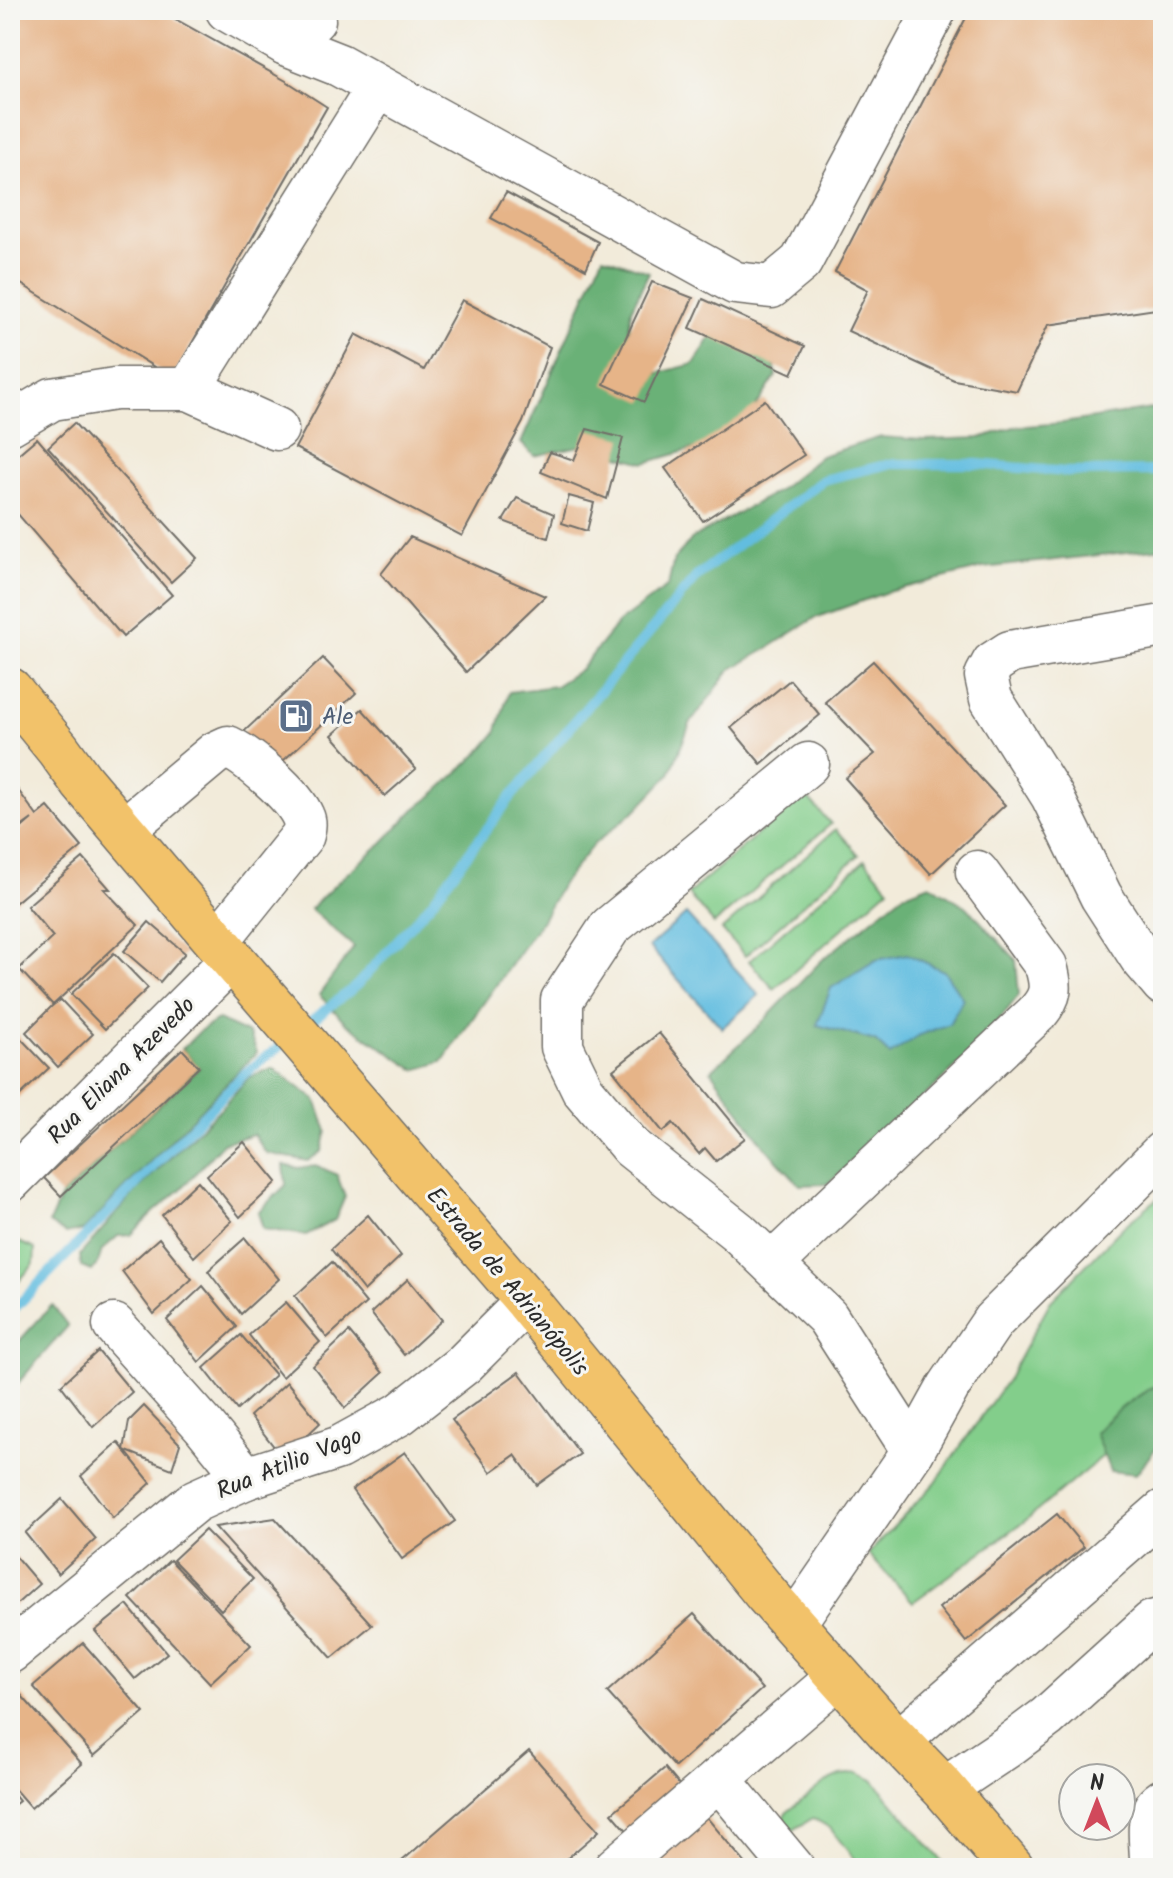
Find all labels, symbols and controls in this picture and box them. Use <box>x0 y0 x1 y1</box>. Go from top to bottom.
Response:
fuel station icon: Ale <box>277 697 315 735</box>
place label: Ale <box>322 698 353 737</box>
street label: Rua Eliana Azevedo <box>39 988 205 1154</box>
street label: Estrada de Adrianópolis <box>416 1179 598 1385</box>
street label: Rua Atilio Vago <box>211 1417 369 1511</box>
north arrow <box>1057 1762 1137 1842</box>
text: N <box>1090 1767 1104 1802</box>

